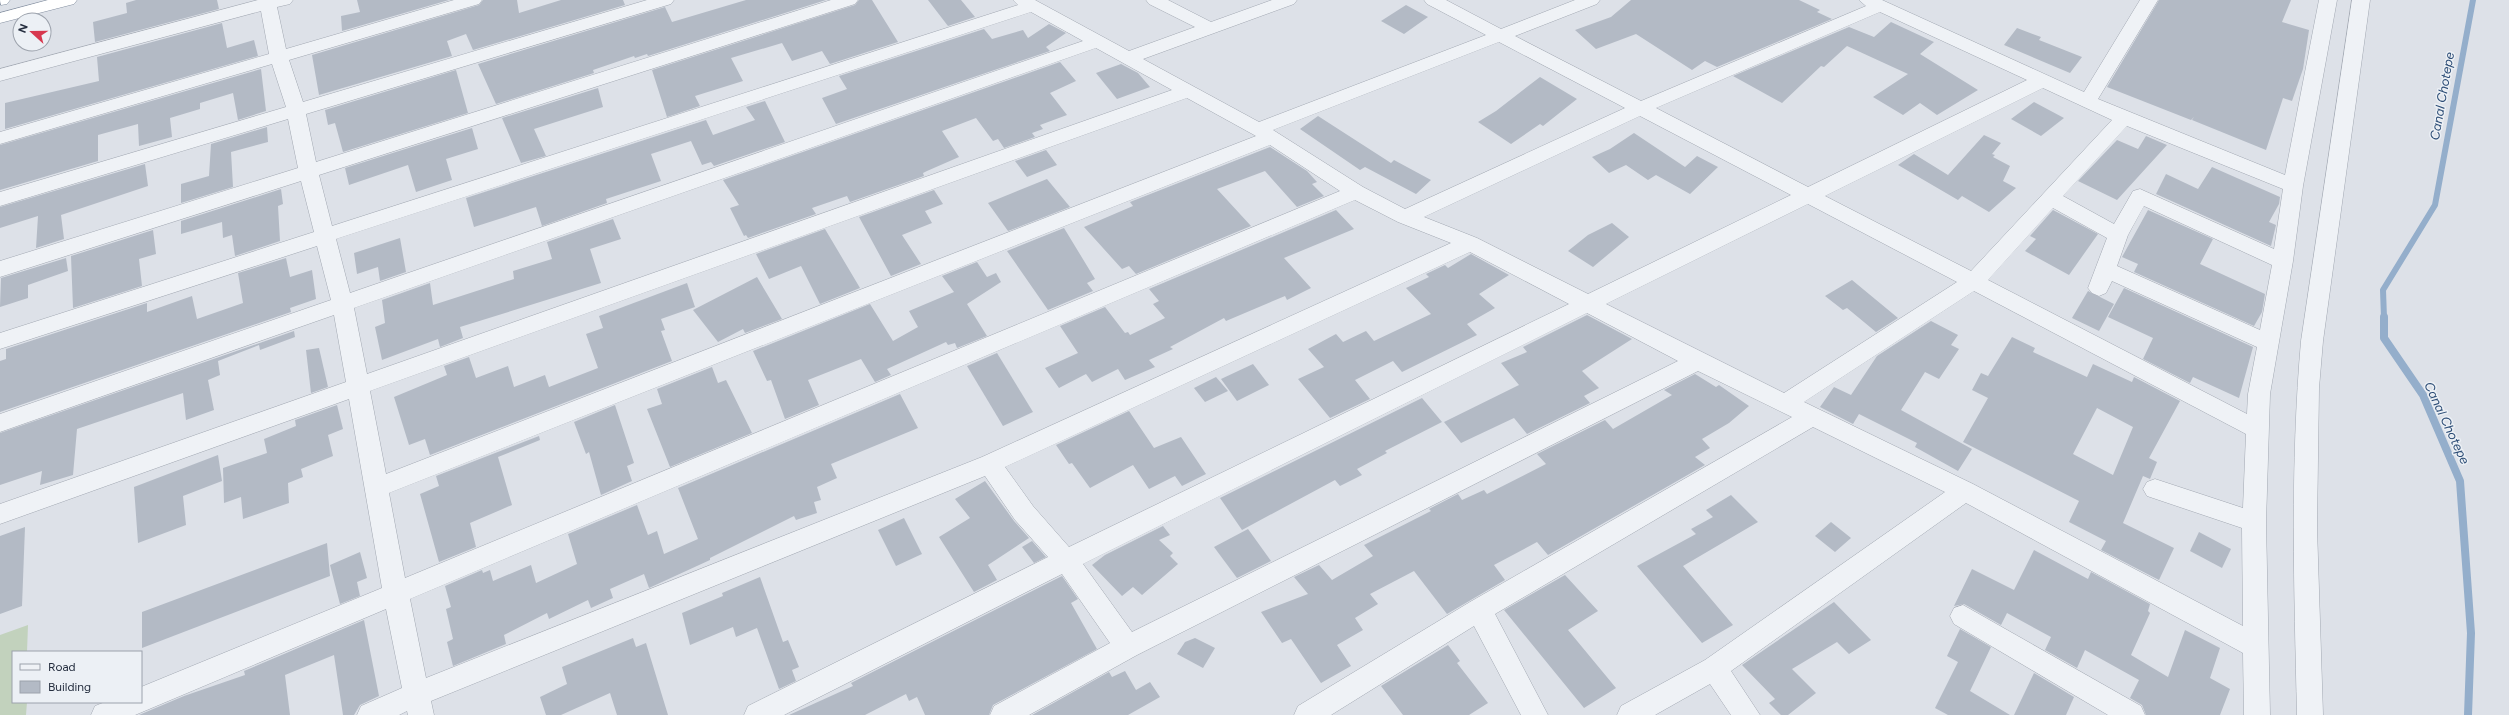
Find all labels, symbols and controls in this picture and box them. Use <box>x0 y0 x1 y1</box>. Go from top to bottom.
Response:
north arrow <box>12 12 52 52</box>
text: N <box>16 22 31 35</box>
water label: Canal Chotepe <box>2427 51 2457 141</box>
water label: Canal Chotepe <box>2421 379 2473 467</box>
legend <box>12 651 142 703</box>
text: Road <box>48 660 76 674</box>
text: Building <box>48 680 91 694</box>

